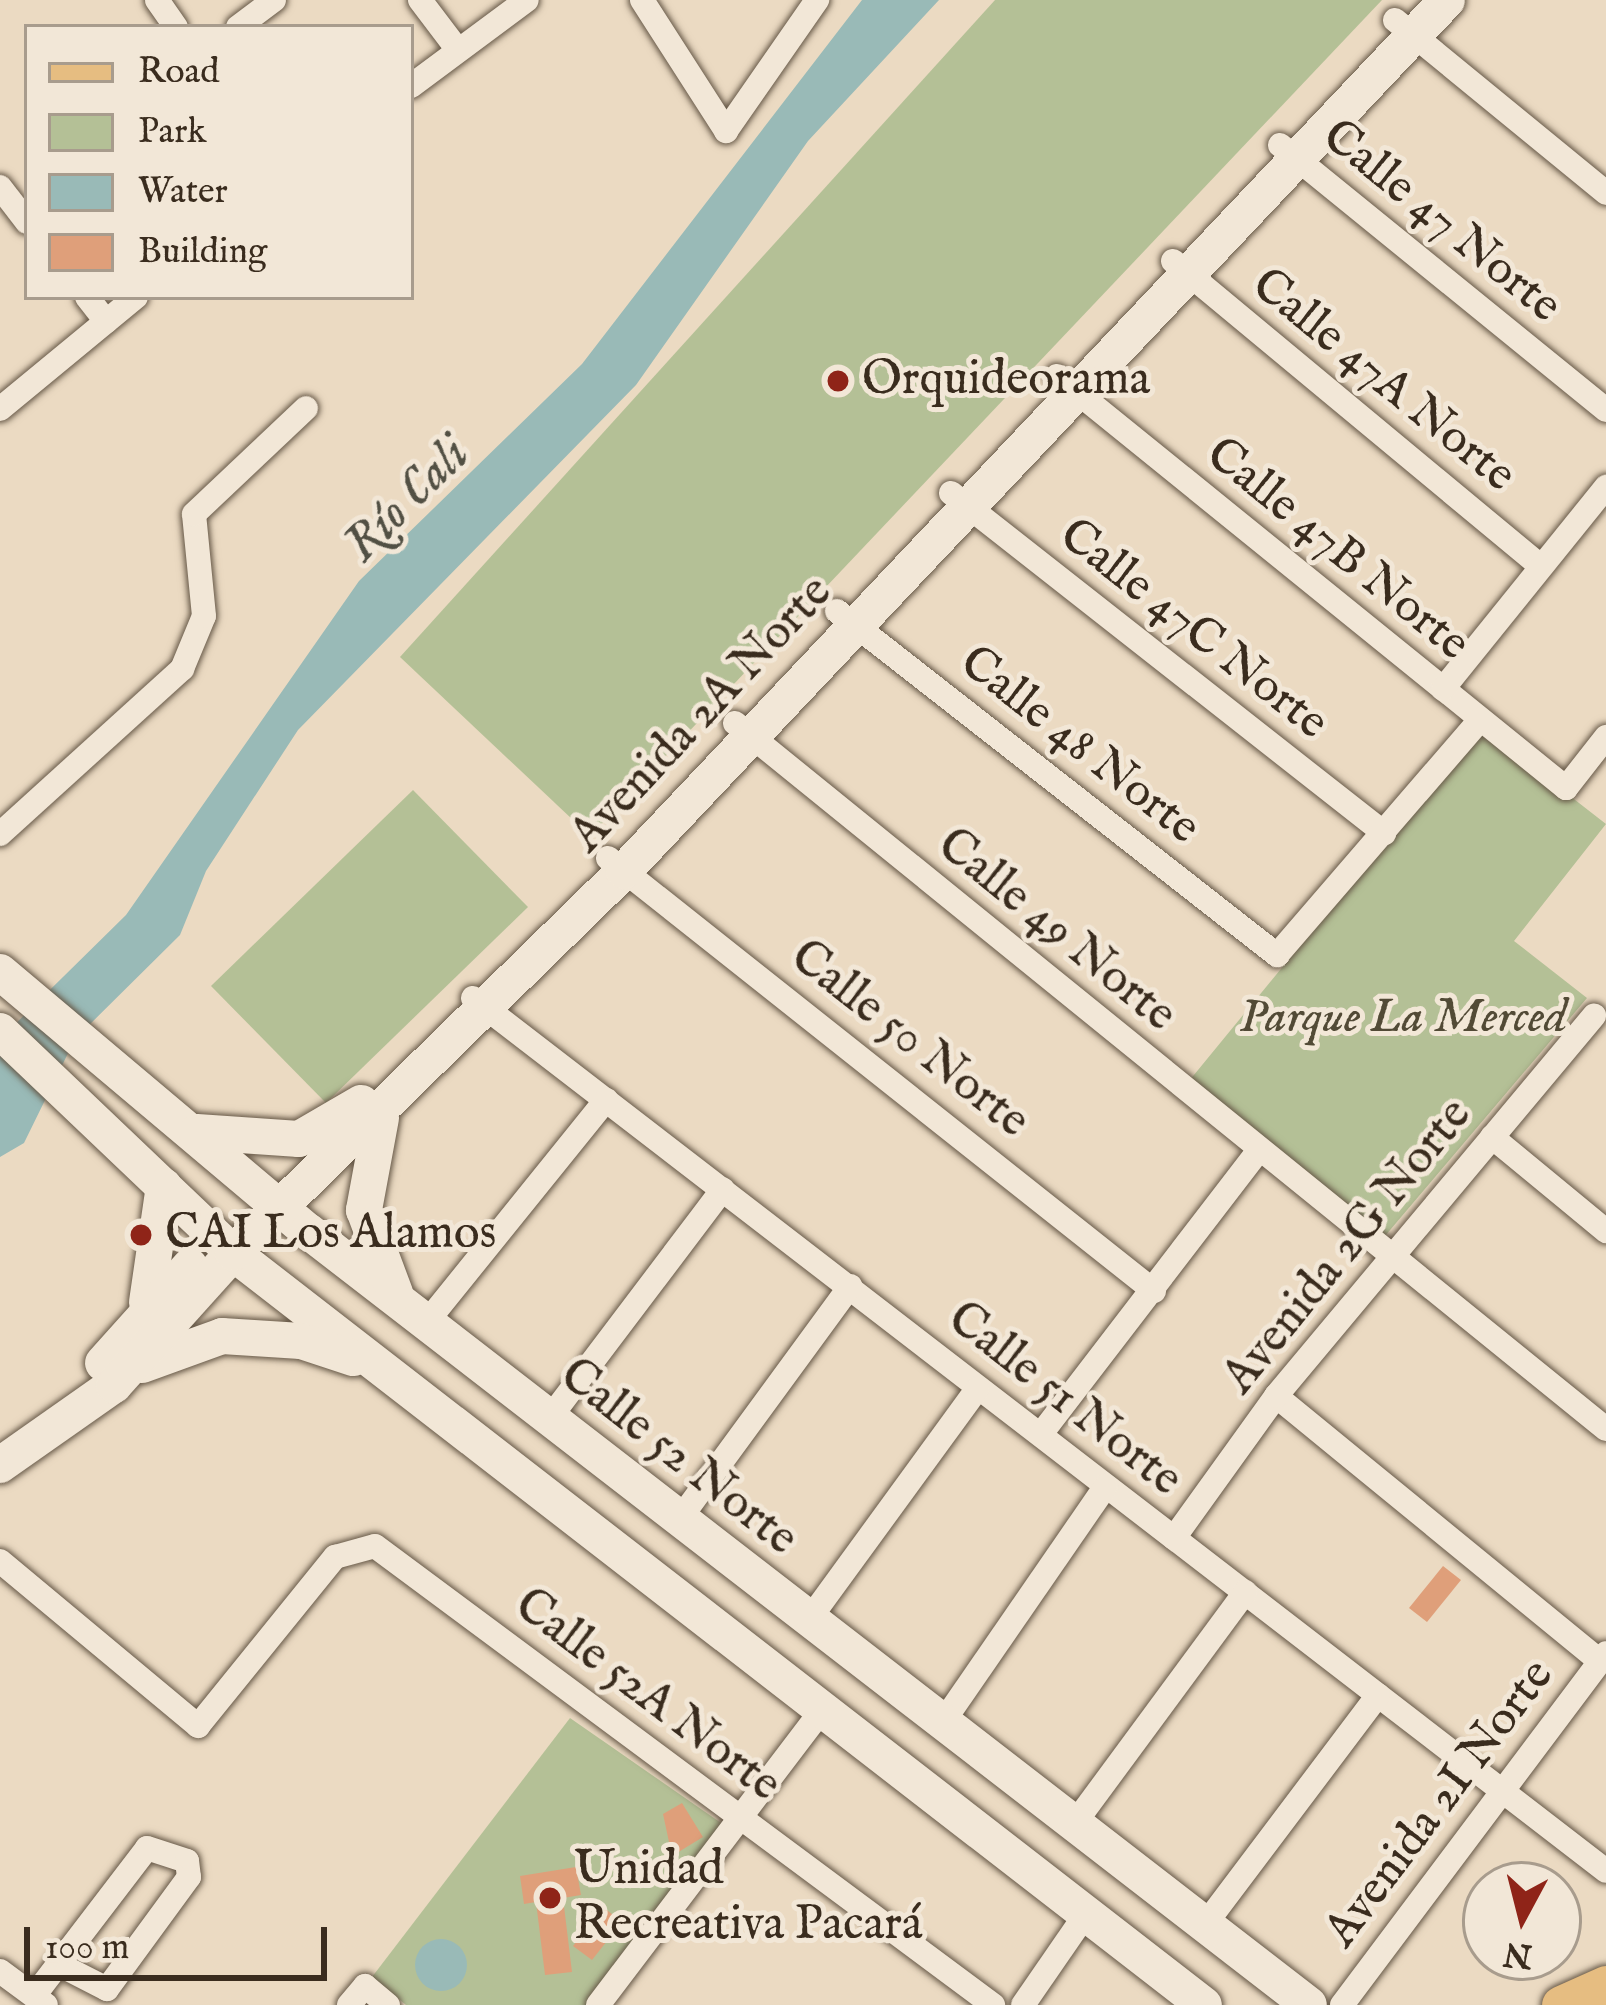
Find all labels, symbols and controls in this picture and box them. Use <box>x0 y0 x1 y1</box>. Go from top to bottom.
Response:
legend <box>24 24 414 300</box>
text: Road <box>138 49 219 95</box>
street label: Calle 47 Norte <box>1310 108 1572 336</box>
text: Park <box>138 109 206 155</box>
text: Water <box>138 169 228 215</box>
text: Building <box>138 229 267 275</box>
street label: Calle 47A Norte <box>1239 257 1527 505</box>
place label: Orquideorama <box>862 352 1150 410</box>
marker: Orquideorama <box>825 368 851 394</box>
water label: Río Cali <box>333 426 483 576</box>
street label: Calle 47B Norte <box>1194 426 1480 674</box>
street label: Calle 47C Norte <box>1047 507 1339 753</box>
street label: Avenida 2A Norte <box>559 565 845 865</box>
street label: Calle 48 Norte <box>948 634 1210 858</box>
street label: Calle 49 Norte <box>925 817 1187 1045</box>
street label: Calle 50 Norte <box>778 929 1040 1151</box>
park label: Parque La Merced <box>1239 990 1567 1048</box>
street label: Avenida 2G Norte <box>1211 1088 1485 1406</box>
place label: CAI Los Alamos <box>165 1206 496 1264</box>
marker: CAI Los Alamos <box>128 1222 154 1248</box>
street label: Calle 51 Norte <box>935 1291 1193 1509</box>
street label: Calle 52 Norte <box>548 1347 808 1569</box>
street label: Calle 52A Norte <box>503 1577 791 1815</box>
street label: Avenida 2I Norte <box>1313 1649 1567 1959</box>
place label: Unidad Recreativa Pacará <box>574 1841 923 1954</box>
north arrow <box>1462 1861 1582 1981</box>
marker: Unidad Recreativa Pacará <box>537 1885 563 1911</box>
scale bar <box>30 1903 333 1977</box>
text: 100 m <box>45 1925 129 1971</box>

